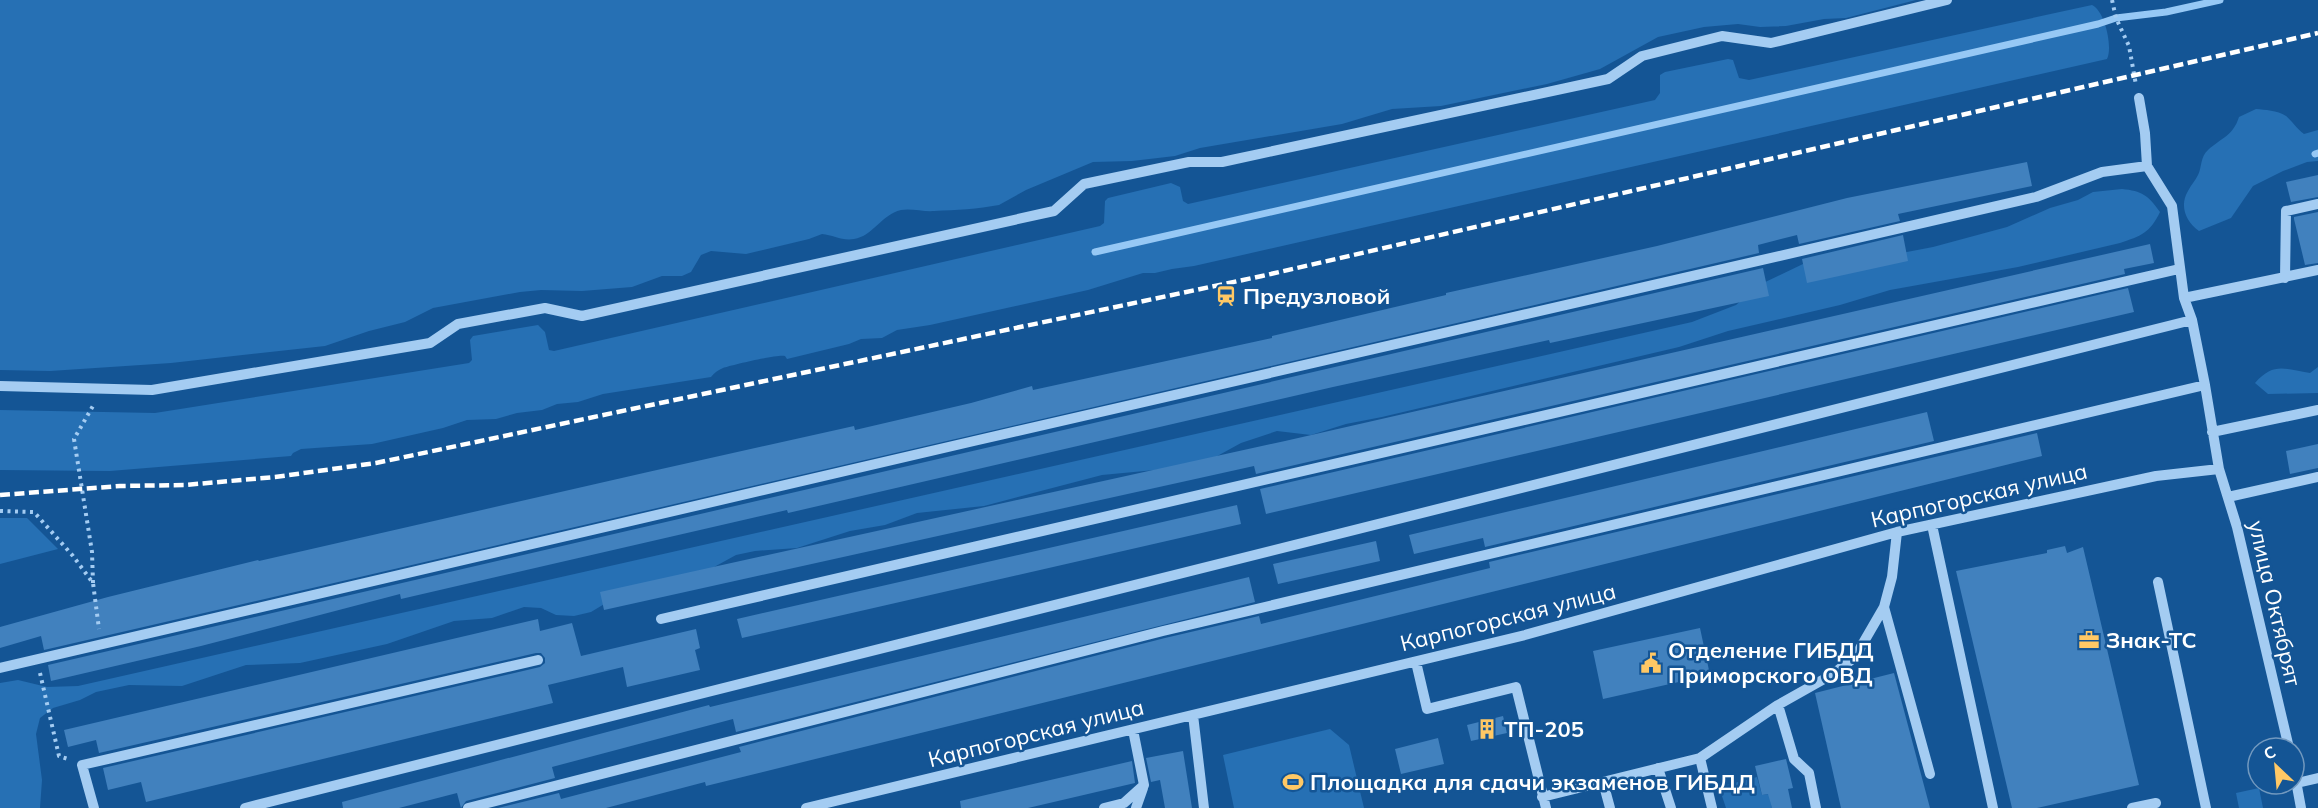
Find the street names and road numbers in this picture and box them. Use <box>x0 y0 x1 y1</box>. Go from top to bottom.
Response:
street label: Карпогорская улица <box>1868 456 2090 534</box>
street label: улица Октябрят <box>2242 517 2308 689</box>
street label: Карпогорская улица <box>1397 577 1619 657</box>
street label: Карпогорская улица <box>925 693 1147 773</box>

